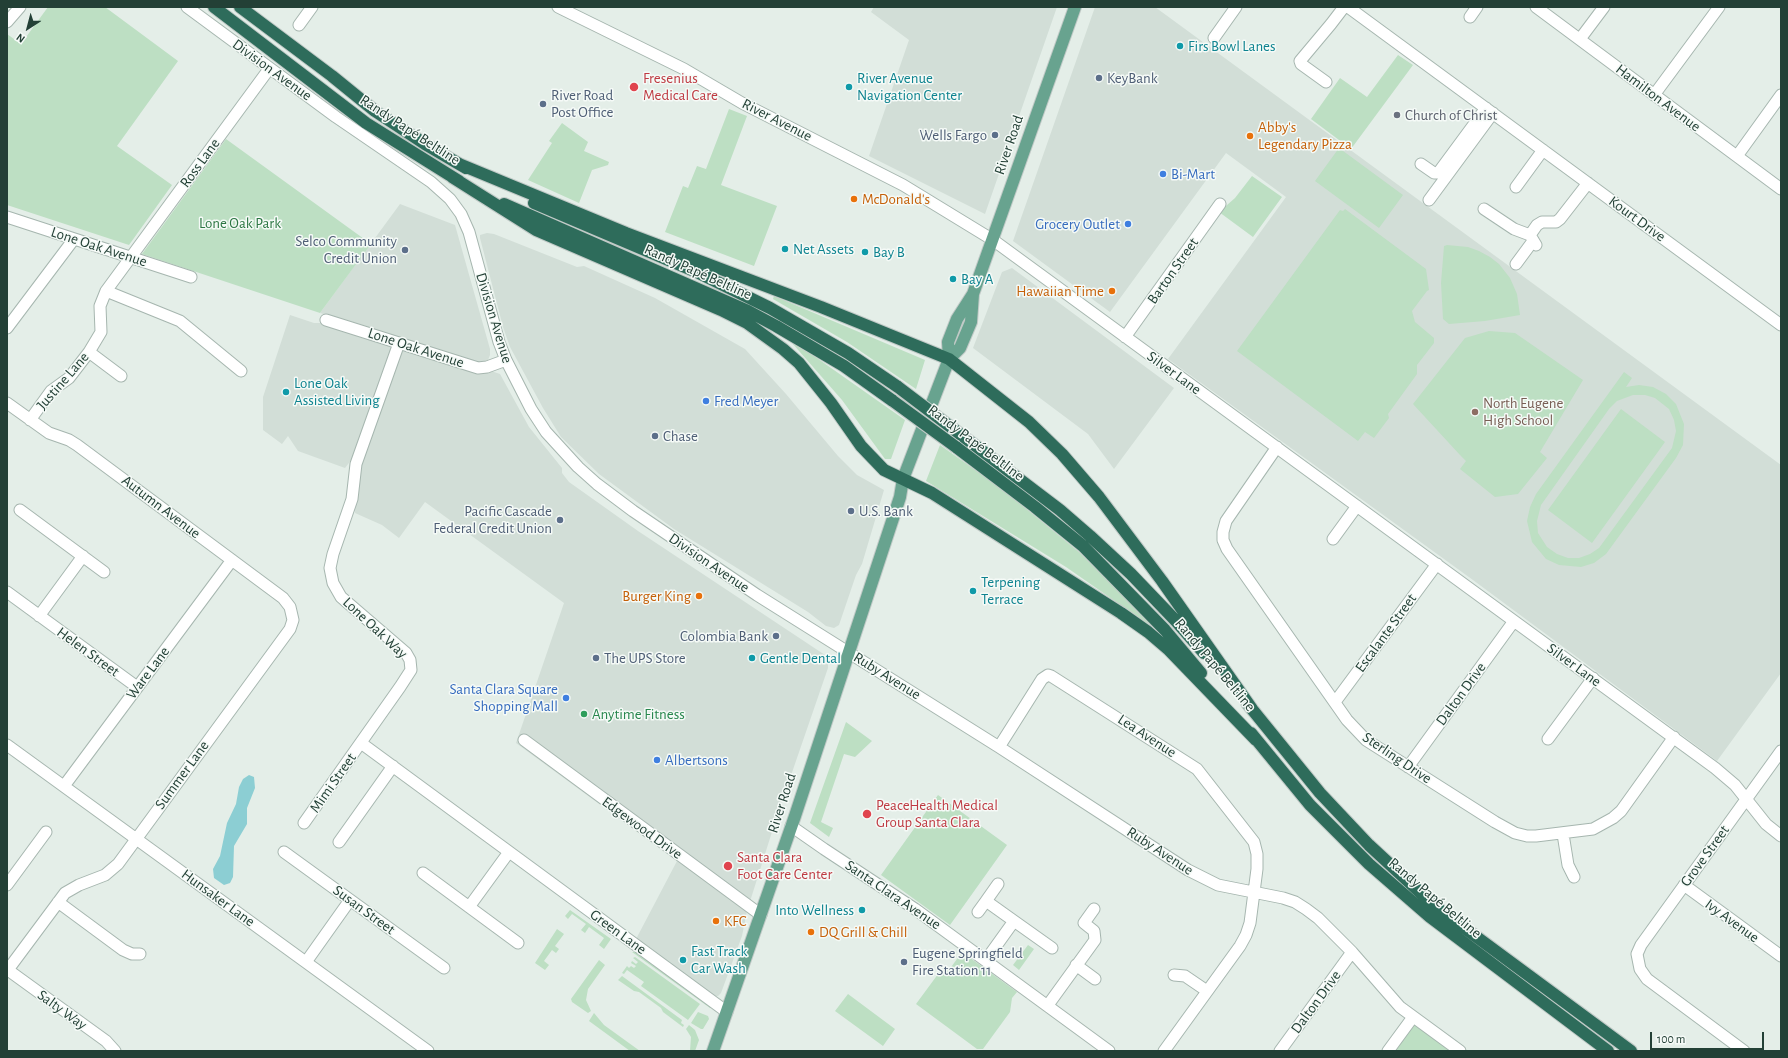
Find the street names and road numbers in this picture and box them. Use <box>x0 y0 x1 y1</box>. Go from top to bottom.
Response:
street label: Division Avenue <box>229 35 315 105</box>
street label: Hamilton Avenue <box>1612 60 1704 136</box>
street label: Randy Papé Beltline <box>357 91 463 169</box>
street label: River Avenue <box>739 95 815 145</box>
street label: River Road <box>990 113 1028 177</box>
street label: Ross Lane <box>176 135 224 191</box>
street label: Kourt Drive <box>1605 192 1669 246</box>
street label: Lone Oak Avenue <box>49 223 149 271</box>
street label: Barton Street <box>1144 234 1202 308</box>
street label: Randy Papé Beltline <box>641 240 755 304</box>
street label: Division Avenue <box>472 271 516 365</box>
street label: Lone Oak Avenue <box>366 324 466 372</box>
street label: Silver Lane <box>1143 347 1205 399</box>
street label: Justine Lane <box>33 348 93 414</box>
street label: Randy Papé Beltline <box>924 401 1028 485</box>
street label: Autumn Avenue <box>118 471 204 543</box>
street label: Division Avenue <box>665 529 753 597</box>
street label: Escalante Street <box>1351 590 1421 676</box>
street label: Lone Oak Way <box>339 594 411 662</box>
street label: Randy Papé Beltline <box>1171 615 1259 715</box>
street label: Helen Street <box>53 623 123 681</box>
street label: Silver Lane <box>1543 639 1605 691</box>
street label: Ware Lane <box>122 643 174 703</box>
street label: Ruby Avenue <box>850 648 924 704</box>
street label: Dalton Drive <box>1432 659 1490 729</box>
street label: Lea Avenue <box>1114 710 1180 762</box>
street label: Sterling Drive <box>1359 728 1435 788</box>
street label: Summer Lane <box>151 737 213 813</box>
street label: Mimi Street <box>306 750 360 816</box>
street label: River Road <box>764 771 800 835</box>
street label: Edgewood Drive <box>598 793 686 863</box>
street label: Grove Street <box>1677 822 1733 890</box>
street label: Ruby Avenue <box>1123 823 1197 879</box>
street label: Randy Papé Beltline <box>1385 854 1485 942</box>
street label: Santa Clara Avenue <box>842 856 944 934</box>
street label: Hunsaker Lane <box>178 865 258 931</box>
street label: Susan Street <box>329 881 399 939</box>
street label: Ivy Avenue <box>1701 895 1763 947</box>
street label: Green Lane <box>586 906 650 958</box>
street label: Dalton Drive <box>1287 967 1345 1037</box>
street label: Salty Way <box>34 986 90 1034</box>

